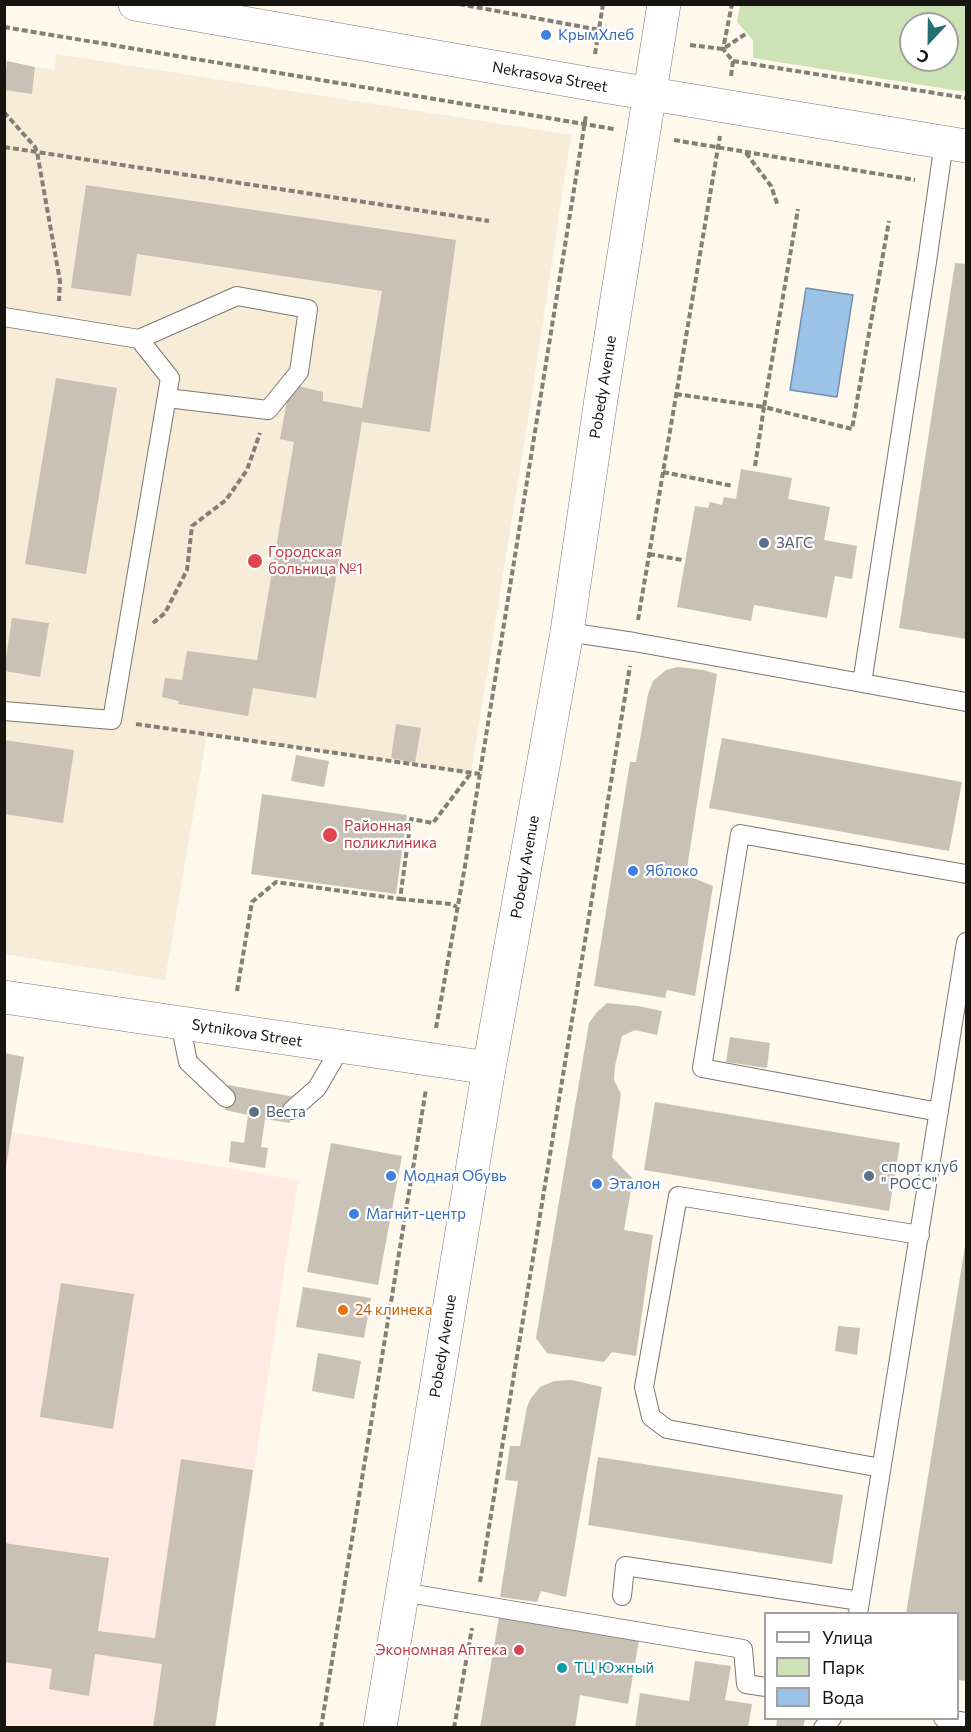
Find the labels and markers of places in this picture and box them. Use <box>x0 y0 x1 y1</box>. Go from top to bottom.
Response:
place label: KрымХлеб <box>558 26 634 44</box>
marker: KрымХлеб <box>539 28 553 42</box>
place label: ЗАГС <box>776 534 813 552</box>
marker: ЗАГС <box>757 536 771 550</box>
place label: Городская больница №1 <box>268 543 363 578</box>
marker: Городская больница №1 <box>246 552 264 570</box>
place label: Районная поликлиника <box>344 817 437 852</box>
marker: Районная поликлиника <box>321 826 339 844</box>
place label: Яблоко <box>645 862 698 880</box>
marker: Яблоко <box>626 864 640 878</box>
place label: Веста <box>266 1103 306 1121</box>
marker: Веста <box>247 1105 261 1119</box>
place label: спорт клуб " РОСС" <box>881 1158 958 1193</box>
place label: Модная Обувь <box>403 1167 507 1185</box>
marker: Модная Обувь <box>384 1169 398 1183</box>
marker: спорт клуб " РОСС" <box>862 1169 876 1183</box>
place label: Эталон <box>609 1175 660 1193</box>
marker: Эталон <box>590 1177 604 1191</box>
place label: Магнит-центр <box>366 1205 466 1223</box>
marker: Магнит-центр <box>347 1207 361 1221</box>
place label: 24 клинека <box>355 1301 432 1319</box>
marker: 24 клинека <box>336 1303 350 1317</box>
place label: Экономная Аптека <box>375 1641 507 1659</box>
marker: Экономная Аптека <box>512 1643 526 1657</box>
place label: ТЦ Южный <box>574 1659 654 1677</box>
marker: ТЦ Южный <box>555 1661 569 1675</box>

